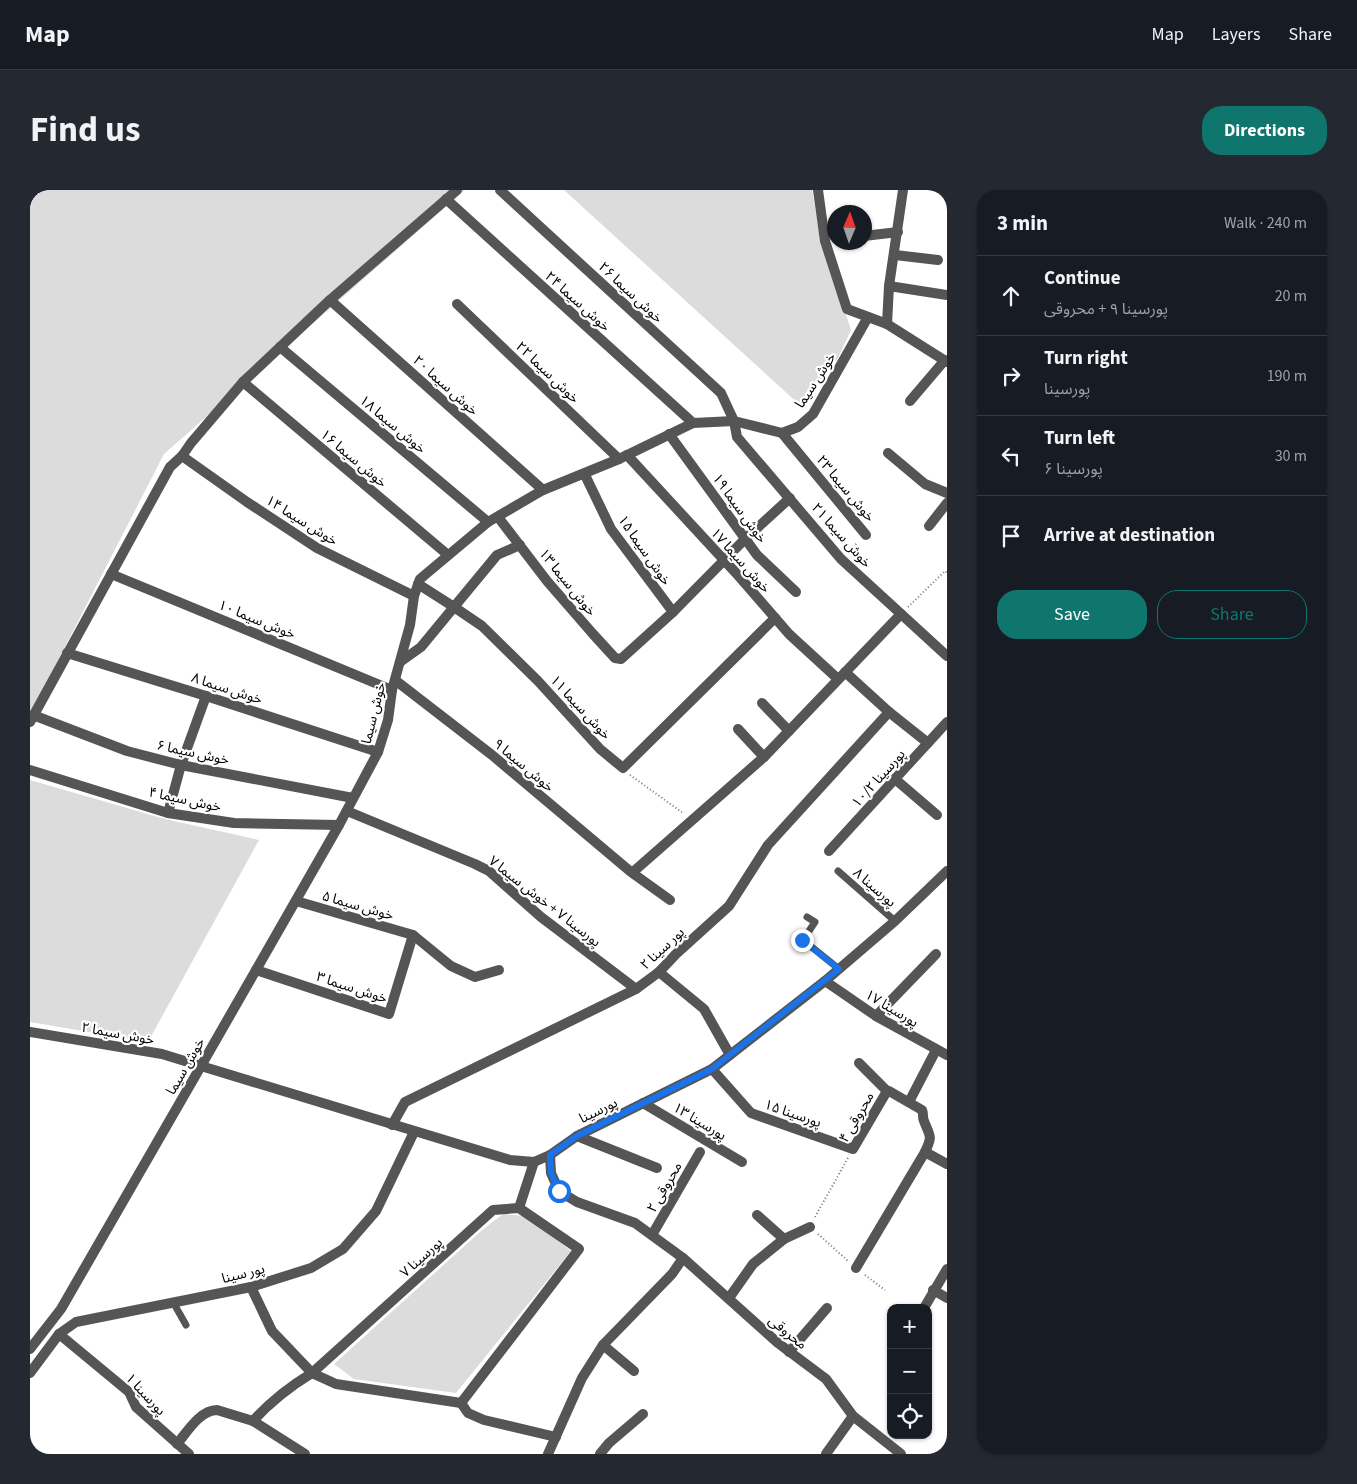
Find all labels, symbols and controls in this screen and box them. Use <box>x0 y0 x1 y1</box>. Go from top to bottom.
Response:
text: Map <box>25 17 70 52</box>
text: Map <box>1152 22 1184 47</box>
text: Layers <box>1212 22 1261 47</box>
text: Share <box>1289 22 1332 47</box>
text: Find us <box>30 105 140 155</box>
button: Directions <box>1202 106 1327 155</box>
north arrow <box>827 205 872 250</box>
text: 3 min <box>997 208 1048 238</box>
text: Walk · 240 m <box>1224 212 1307 234</box>
street label: خوش سیما ۲۶ <box>594 258 667 328</box>
text: Continue <box>1044 265 1121 292</box>
street label: خوش سیما ۲۴ <box>540 267 614 337</box>
icon: ahead <box>997 282 1025 310</box>
text: 20 m <box>1275 285 1307 307</box>
text: پورسینا ۹ + محروقی <box>1044 298 1168 320</box>
street label: خوش سیما ۲۲ <box>511 337 584 408</box>
text: Turn right <box>1044 345 1128 372</box>
street label: خوش سیما <box>790 349 841 412</box>
street label: خوش سیما ۲۰ <box>408 351 482 421</box>
icon: right <box>997 362 1025 390</box>
text: 190 m <box>1267 365 1307 387</box>
text: پورسینا <box>1044 378 1090 400</box>
street label: خوش سیما ۱۸ <box>355 391 430 459</box>
street label: خوش سیما ۱۶ <box>316 425 391 493</box>
text: Turn left <box>1044 425 1115 452</box>
icon: left <box>997 442 1025 470</box>
text: 30 m <box>1275 445 1307 467</box>
street label: خوش سیما ۲۳ <box>811 451 879 526</box>
text: پورسینا ۶ <box>1044 458 1103 480</box>
street label: خوش سیما ۱۹ <box>707 470 771 548</box>
street label: خوش سیما ۱۴ <box>261 491 341 551</box>
street label: خوش سیما ۲۱ <box>806 499 876 573</box>
street label: خوش سیما ۱۵ <box>613 511 676 590</box>
icon: arrive <box>997 522 1025 550</box>
text: Arrive at destination <box>1044 522 1215 549</box>
street label: خوش سیما ۱۷ <box>705 524 775 598</box>
street label: خوش سیما ۱۳ <box>534 545 601 621</box>
button: Save <box>997 590 1147 639</box>
button: Share <box>1157 590 1307 639</box>
street label: خوش سیما ۱۰ <box>215 595 298 645</box>
street label: خوش سیما ۸ <box>189 668 265 710</box>
street label: خوش سیما ۱۱ <box>545 671 615 744</box>
street label: خوش سیما <box>357 680 391 746</box>
street label: خوش سیما ۹ <box>489 734 558 797</box>
street label: خوش سیما ۶ <box>155 736 231 770</box>
street label: پورسینا ۱۰/۲ <box>847 745 910 812</box>
street label: خوش سیما ۴ <box>147 783 223 817</box>
street label: پورسینا ۷ + خوش سیما ۷ <box>484 852 605 952</box>
street label: پورسینا ۸ <box>848 863 900 912</box>
street label: خوش سیما ۵ <box>320 886 396 926</box>
street label: پور سینا ۲ <box>636 923 689 975</box>
route end <box>791 929 814 952</box>
street label: خوش سیما ۳ <box>314 967 390 1009</box>
street label: پورسینا ۱۷ <box>861 985 922 1033</box>
street label: خوش سیما ۲ <box>80 1018 156 1050</box>
street label: خوش سیما <box>161 1034 210 1099</box>
street label: محروقی ۴ <box>834 1088 879 1147</box>
street label: پورسینا <box>576 1093 621 1129</box>
street label: پورسینا ۱۵ <box>761 1095 824 1133</box>
street label: پورسینا ۱۳ <box>669 1098 730 1146</box>
street label: محروقی ۲ <box>642 1158 687 1217</box>
route start <box>548 1180 571 1203</box>
street label: پورسینا ۷ <box>396 1233 447 1282</box>
street label: پور سینا <box>220 1259 267 1289</box>
map controls <box>887 1304 932 1439</box>
button: + <box>887 1304 932 1349</box>
street label: محروقی <box>764 1311 811 1355</box>
button: − <box>887 1349 932 1394</box>
street label: پورسینا ۱ <box>120 1369 170 1420</box>
button: locate <box>887 1394 932 1439</box>

